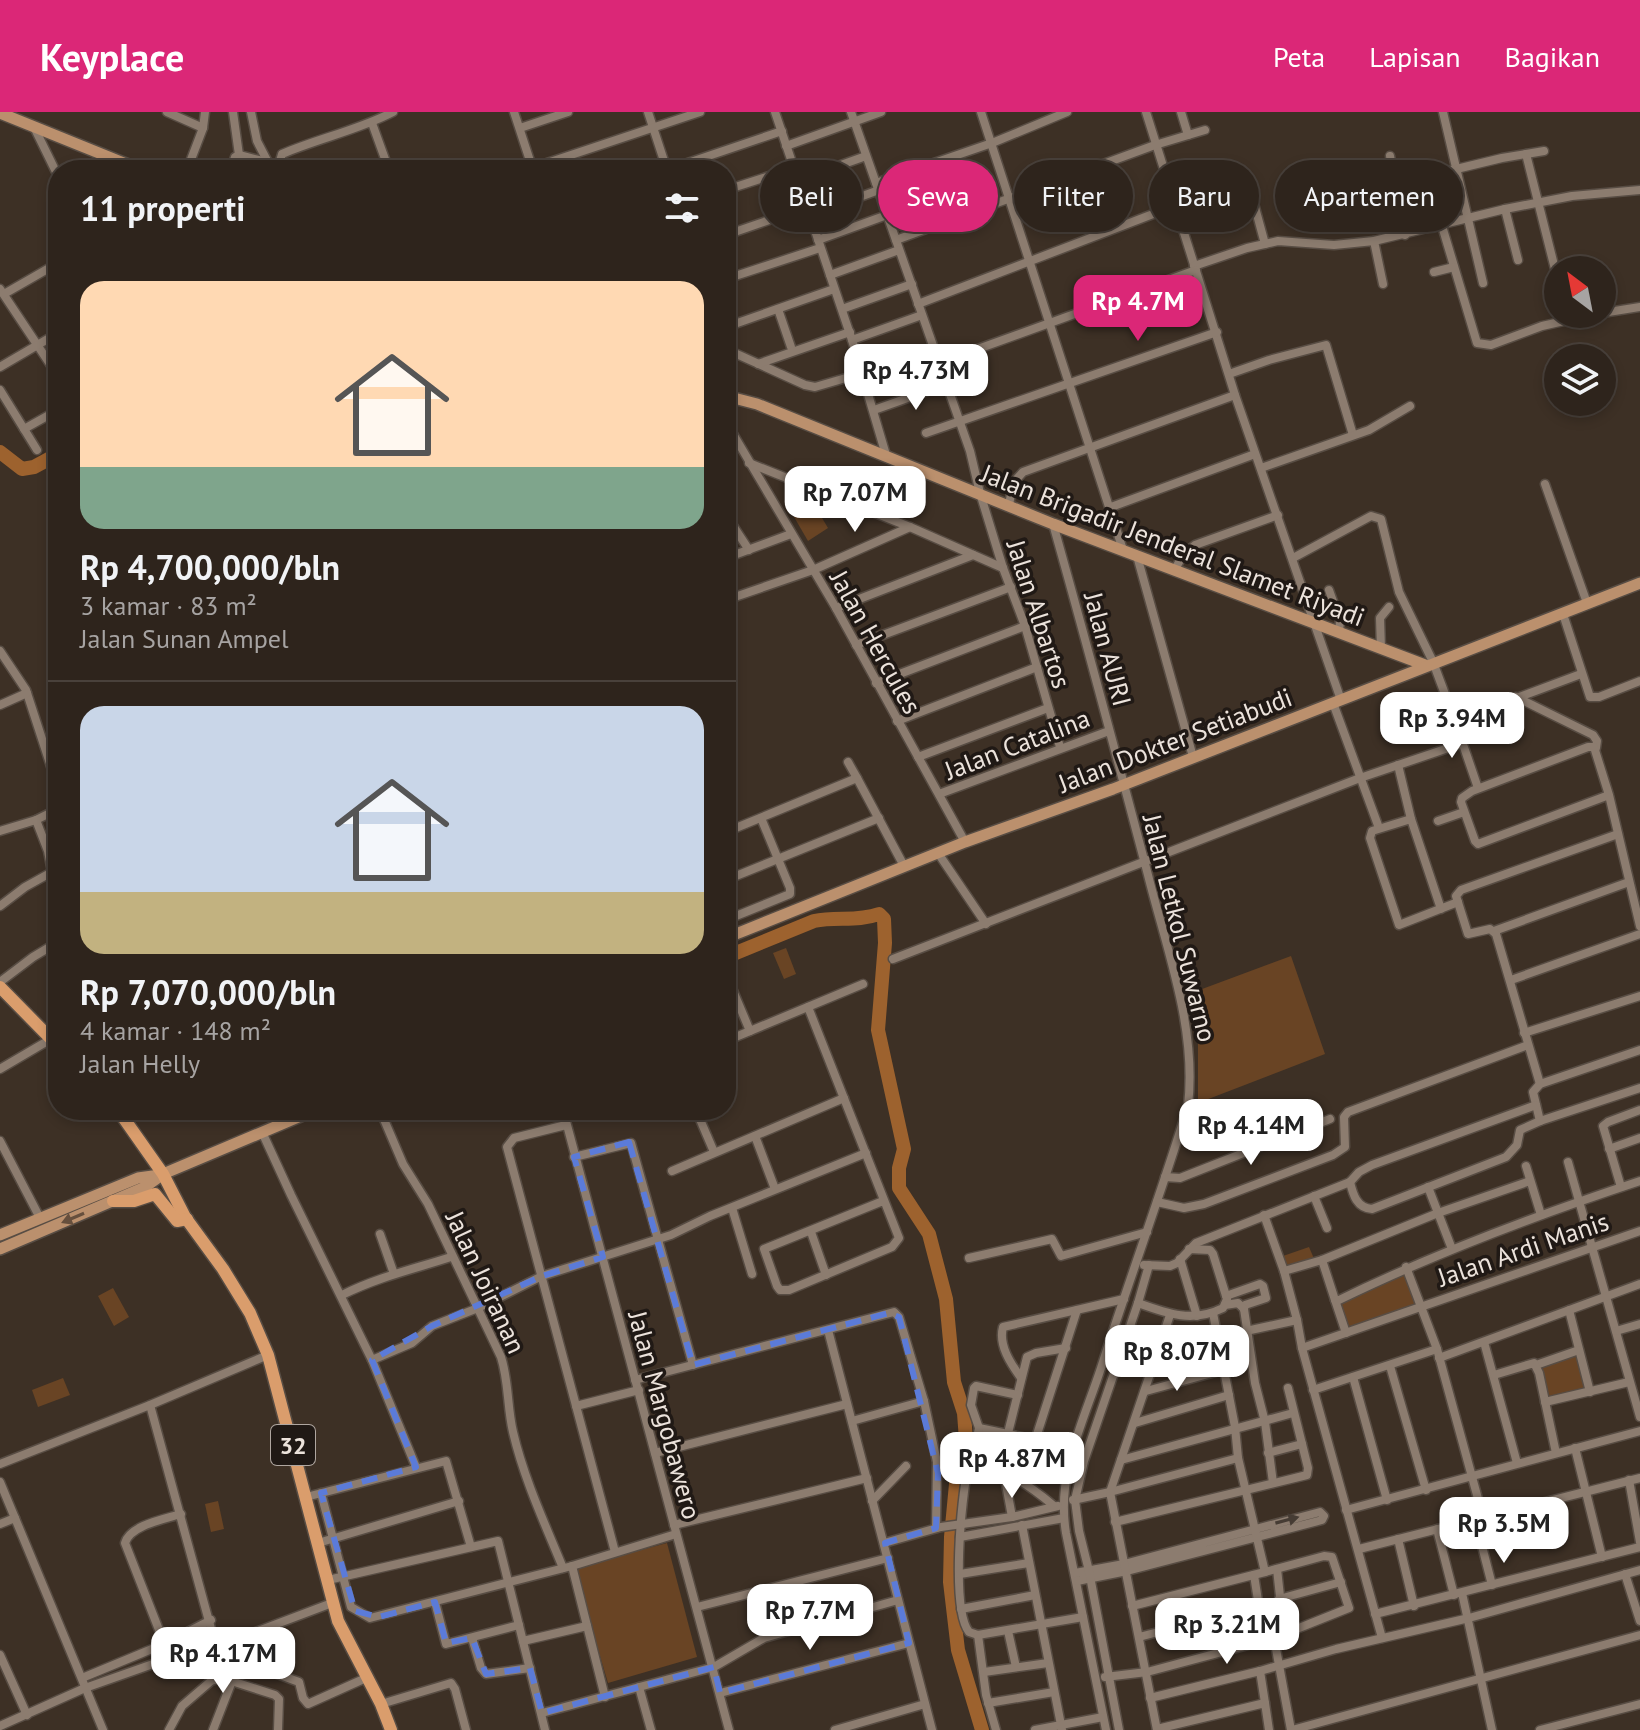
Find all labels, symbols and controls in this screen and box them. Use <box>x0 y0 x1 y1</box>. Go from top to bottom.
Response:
text: Keyplace <box>40 32 184 81</box>
text: Peta <box>1273 38 1325 75</box>
text: Lapisan <box>1369 38 1461 75</box>
text: Bagikan <box>1505 38 1600 75</box>
chip: Beli <box>760 160 862 232</box>
chip: Sewa <box>878 160 998 232</box>
chip: Filter <box>1014 160 1133 232</box>
chip: Baru <box>1149 160 1259 232</box>
chip: Apartemen <box>1275 160 1463 232</box>
text: 11 properti <box>80 186 245 230</box>
icon: filters <box>660 186 704 230</box>
north arrow <box>1544 256 1616 328</box>
map controls <box>1544 256 1616 416</box>
pin: Rp 4.7M <box>1064 275 1212 343</box>
text: Rp 4.7M <box>1092 284 1184 317</box>
icon: home <box>320 333 464 477</box>
pin: Rp 4.73M <box>833 344 999 412</box>
button: layers <box>1544 344 1616 416</box>
text: Rp 4.73M <box>862 353 970 386</box>
street label: Jalan Brigadir Jenderal Slamet Riyadi <box>976 456 1369 634</box>
pin: Rp 7.07M <box>772 466 938 534</box>
text: Rp 7.07M <box>803 475 907 508</box>
street label: Jalan Albartos <box>999 535 1078 692</box>
text: Rp 4,700,000/bln <box>80 545 340 589</box>
street label: Jalan Hercules <box>823 564 929 720</box>
street label: Jalan AURI <box>1077 588 1139 710</box>
text: 3 kamar · 83 m² <box>80 589 257 622</box>
text: Jalan Sunan Ampel <box>80 622 289 655</box>
street label: Jalan Dokter Setiabudi <box>1053 680 1297 800</box>
pin: Rp 3.94M <box>1369 692 1535 760</box>
street label: Jalan Catalina <box>939 701 1094 787</box>
text: Rp 3.94M <box>1398 701 1506 734</box>
icon: home <box>320 758 464 902</box>
street label: Jalan Letkol Suwarno <box>1136 810 1224 1045</box>
text: Rp 7,070,000/bln <box>80 970 336 1014</box>
text: 4 kamar · 148 m² <box>80 1014 271 1047</box>
text: Jalan Helly <box>80 1047 200 1080</box>
pin: Rp 4.14M <box>1168 1099 1334 1167</box>
text: Rp 4.14M <box>1197 1108 1305 1141</box>
street label: Jalan Joiranan <box>438 1204 533 1359</box>
street label: Jalan Ardi Manis <box>1432 1204 1613 1294</box>
one-way arrow <box>62 1211 85 1225</box>
street label: Jalan Margobawero <box>621 1306 709 1523</box>
pin: Rp 8.07M <box>1094 1325 1260 1393</box>
text: Rp 8.07M <box>1123 1334 1231 1367</box>
road number: 32 <box>271 1425 315 1465</box>
pin: Rp 4.87M <box>929 1432 1095 1500</box>
text: Rp 4.87M <box>958 1441 1066 1474</box>
pin: Rp 3.5M <box>1430 1497 1578 1565</box>
text: Rp 3.5M <box>1458 1506 1550 1539</box>
one-way arrow <box>1274 1513 1299 1525</box>
pin: Rp 7.7M <box>736 1584 884 1652</box>
text: Rp 7.7M <box>765 1593 855 1626</box>
pin: Rp 3.21M <box>1144 1598 1310 1666</box>
text: Rp 3.21M <box>1173 1607 1281 1640</box>
pin: Rp 4.17M <box>140 1627 306 1695</box>
text: Rp 4.17M <box>169 1636 277 1669</box>

